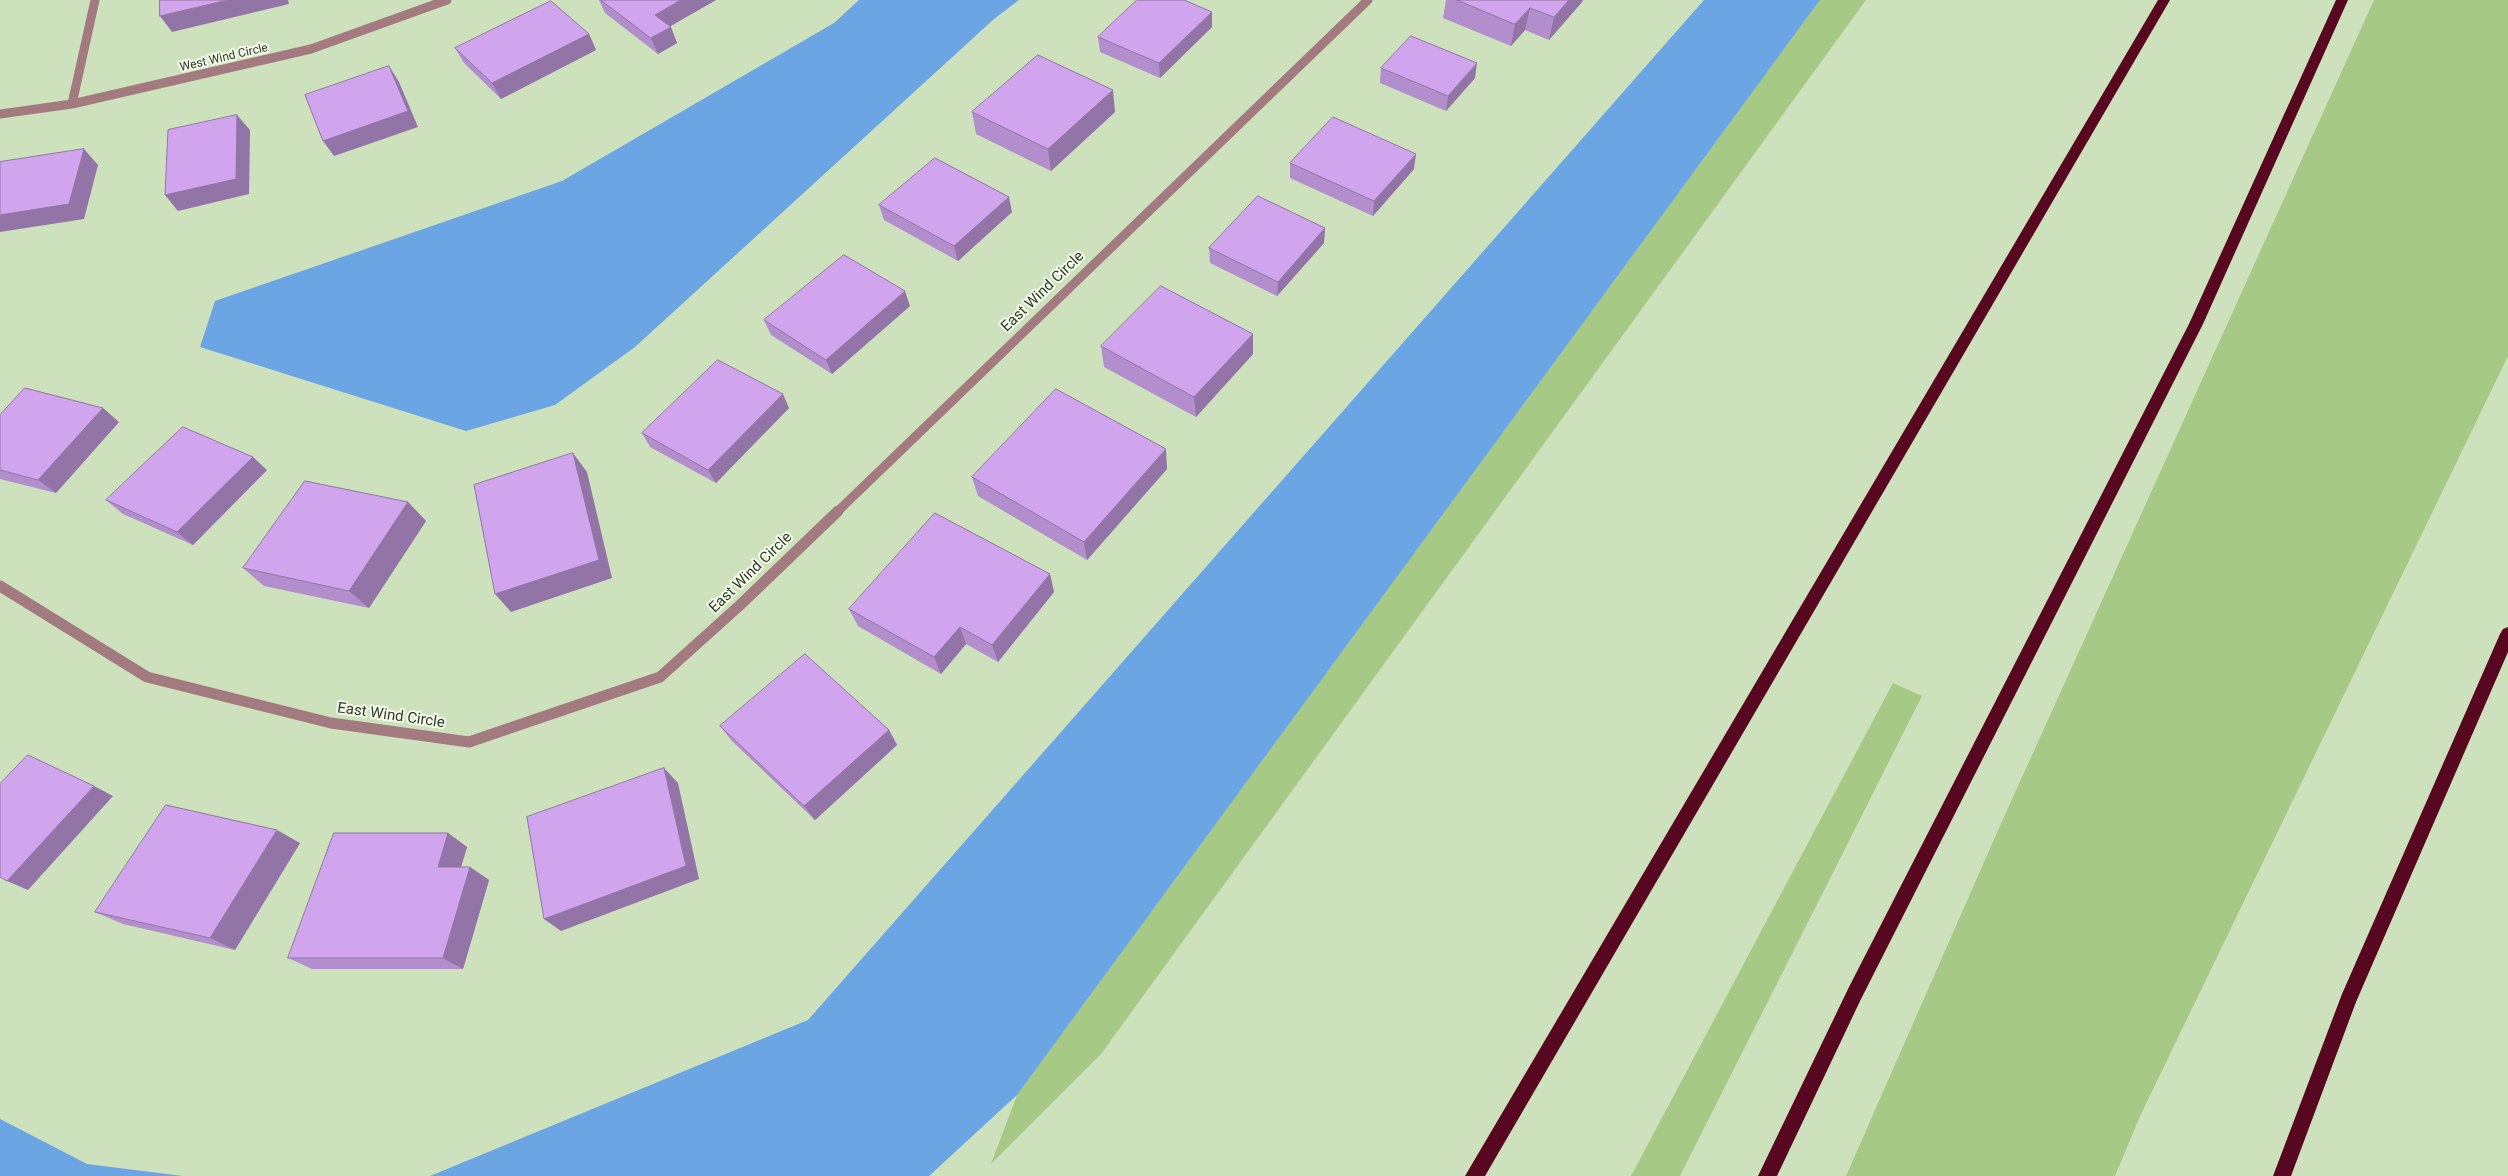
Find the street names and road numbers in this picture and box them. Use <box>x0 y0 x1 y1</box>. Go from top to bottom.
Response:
street label: West Wind Circle <box>178 41 270 75</box>
street label: East Wind Circle <box>998 248 1088 336</box>
street label: East Wind Circle <box>706 529 796 617</box>
street label: East Wind Circle <box>336 700 446 732</box>

